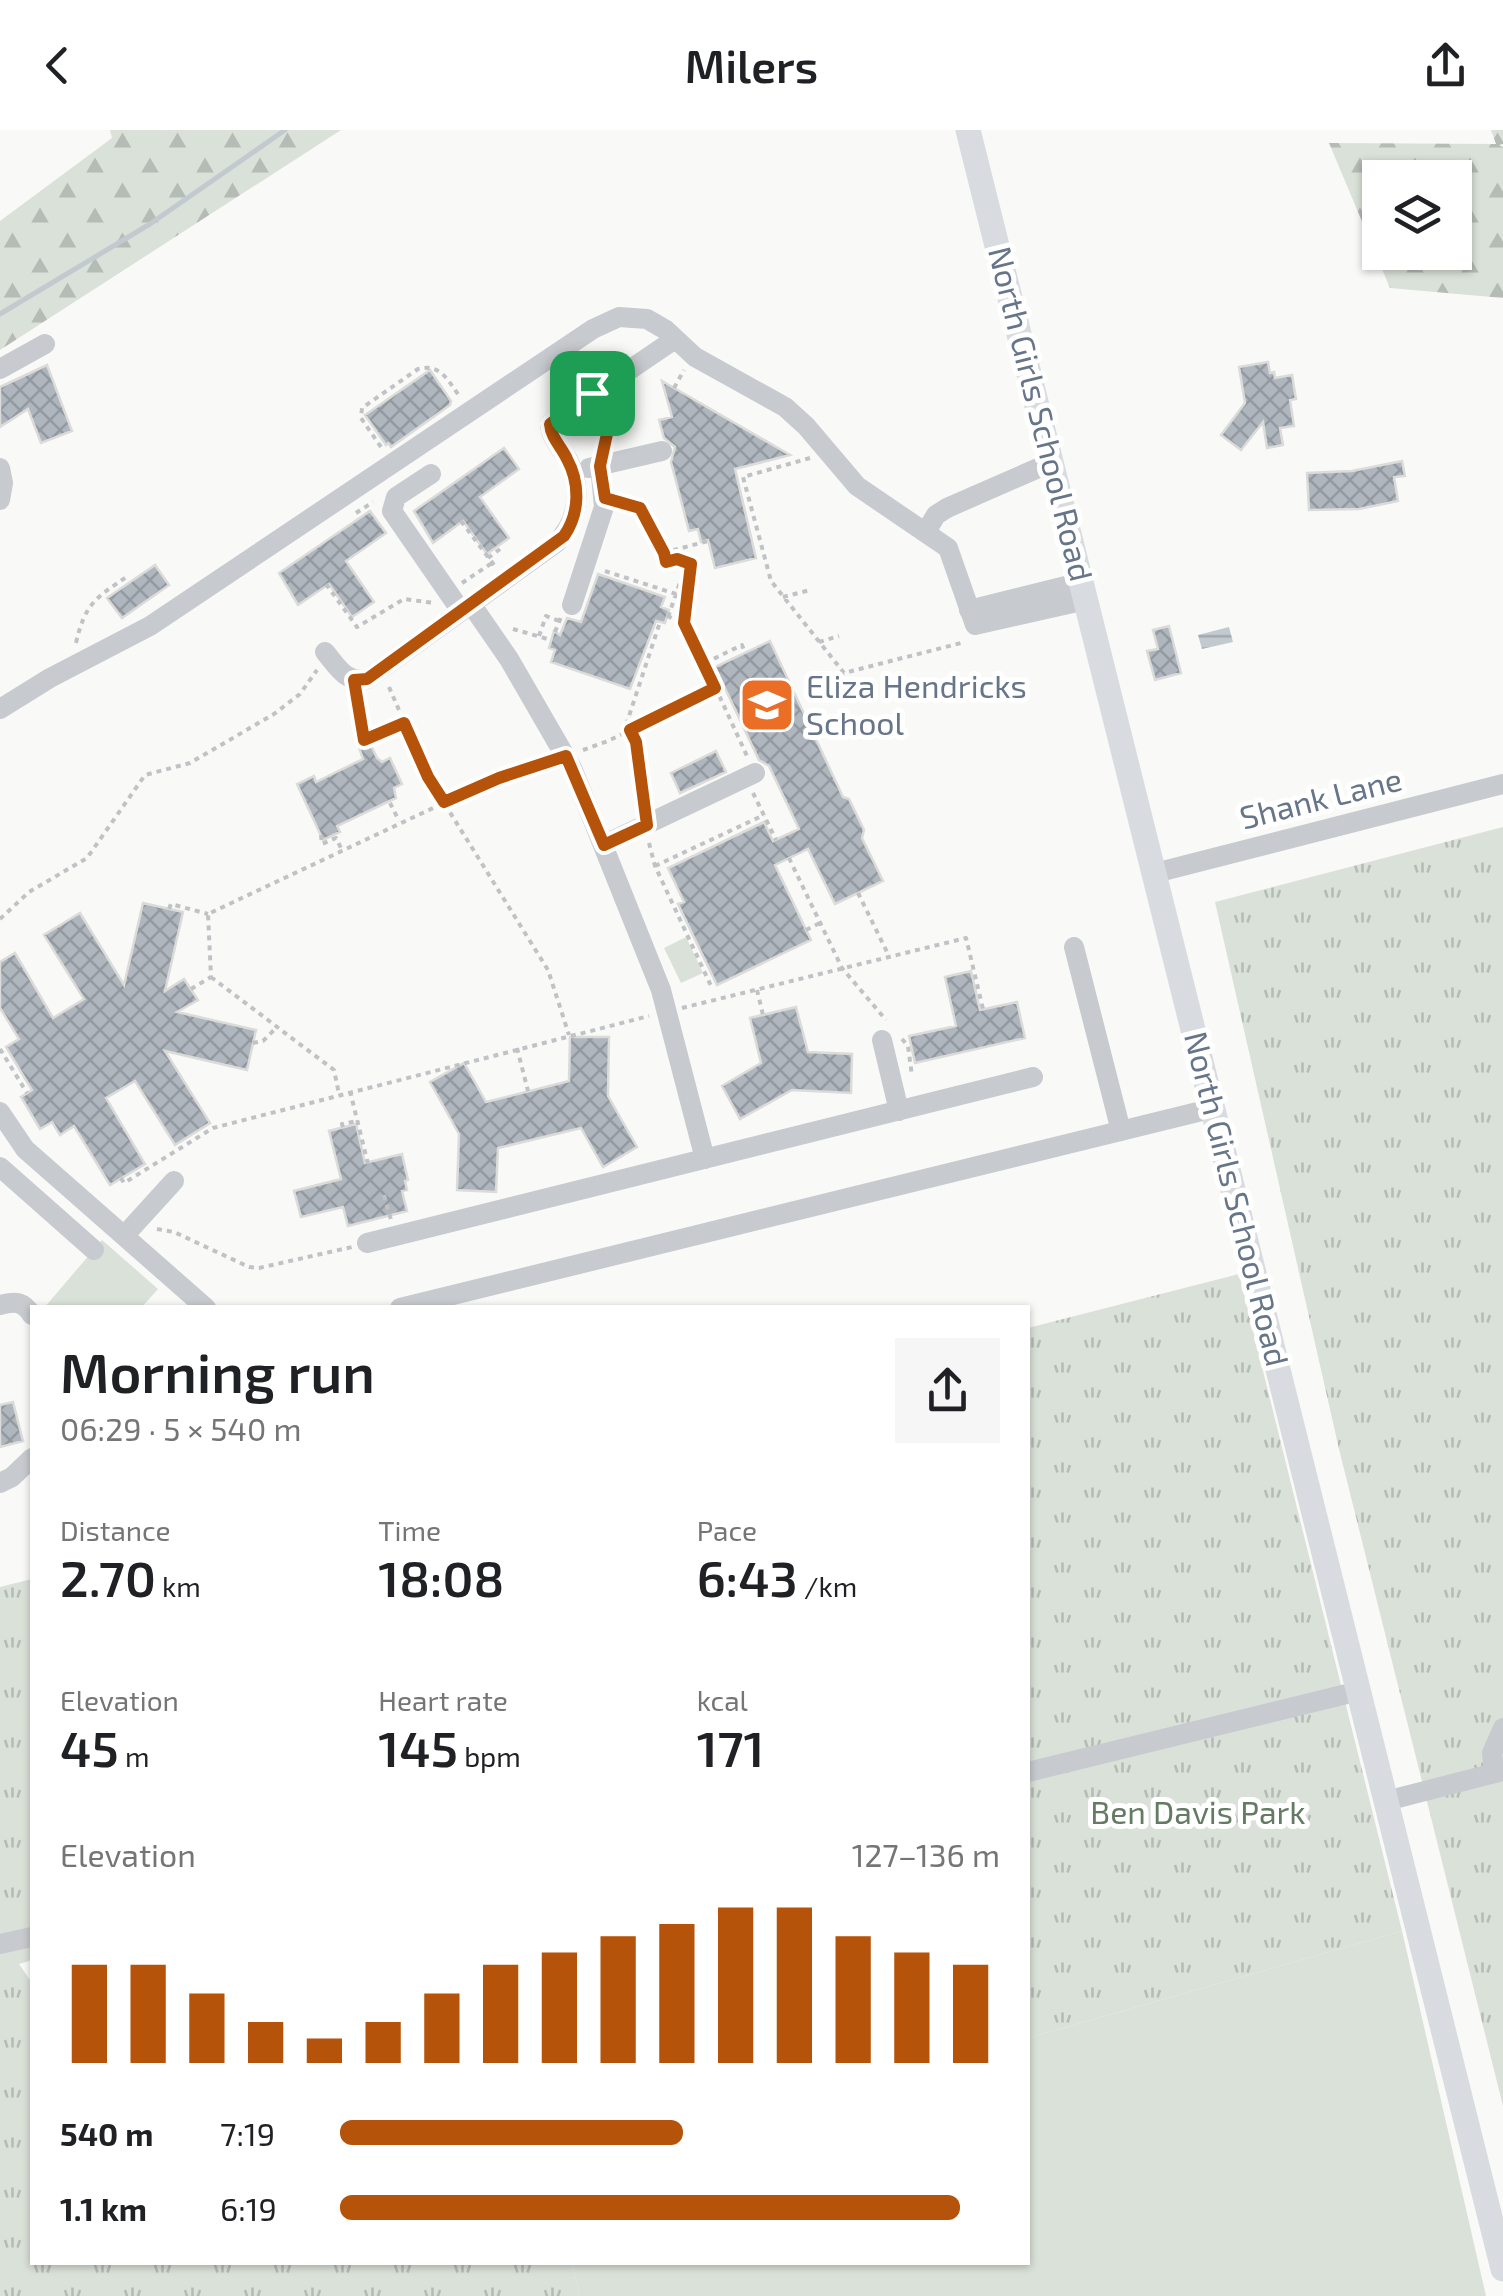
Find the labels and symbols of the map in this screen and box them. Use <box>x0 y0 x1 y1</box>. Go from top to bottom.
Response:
street label: North Girls School Road <box>982 242 1102 585</box>
pin <box>550 351 635 436</box>
place label: Eliza Hendricks School <box>806 666 1027 741</box>
school or university icon: Eliza Hendricks School <box>737 675 797 735</box>
street label: Shank Lane <box>1236 759 1405 836</box>
street label: North Girls School Road <box>1178 1027 1298 1370</box>
park label: Ben Davis Park <box>1090 1792 1306 1830</box>

